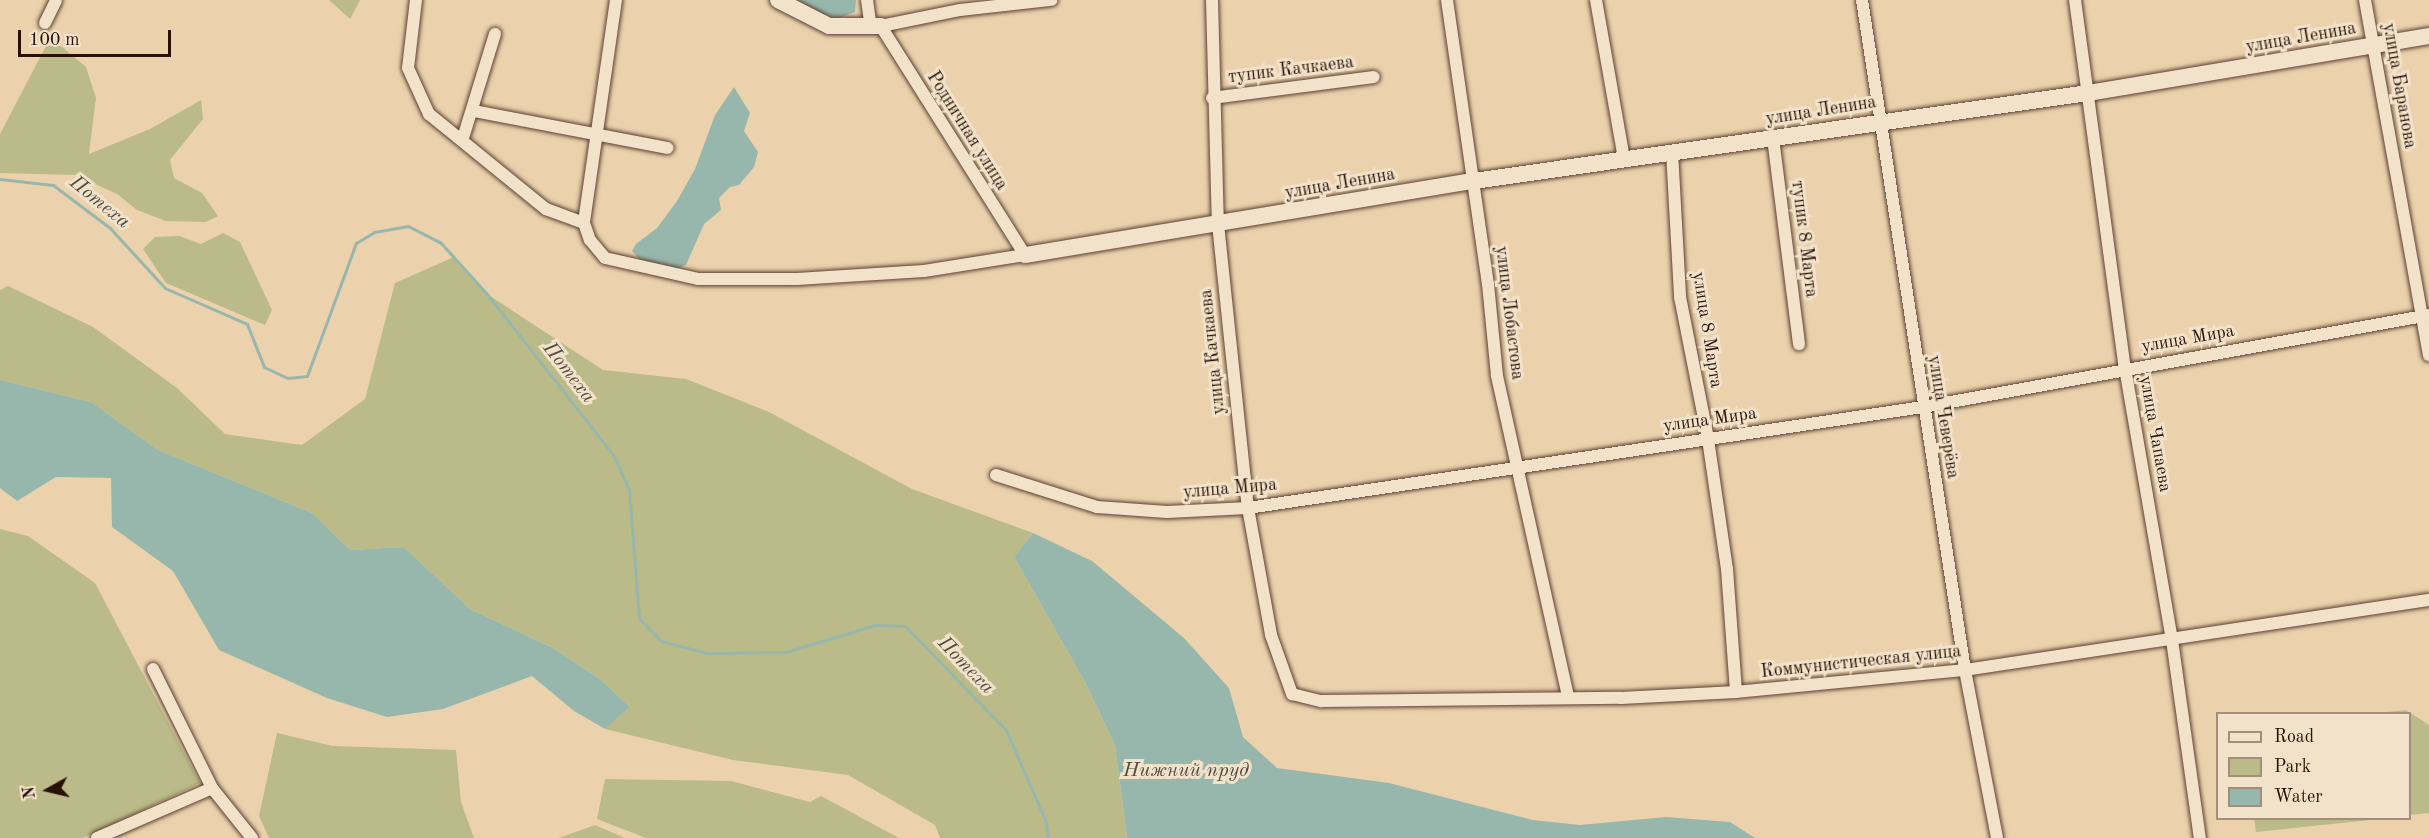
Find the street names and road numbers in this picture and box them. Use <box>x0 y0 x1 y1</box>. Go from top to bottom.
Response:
street label: улица Ленина <box>2244 18 2358 58</box>
street label: улица Баранова <box>2377 21 2421 151</box>
street label: тупик Качкаева <box>1227 52 1355 88</box>
street label: Родничная улица <box>922 68 1012 194</box>
street label: улица Ленина <box>1764 92 1878 130</box>
street label: улица Ленина <box>1283 164 1397 204</box>
street label: тупик 8 Марта <box>1786 179 1822 299</box>
street label: улица Лобастова <box>1490 245 1528 381</box>
street label: улица 8 Марта <box>1687 270 1727 390</box>
street label: улица Качкаева <box>1196 288 1230 416</box>
street label: улица Мира <box>2140 320 2236 358</box>
street label: улица Чеверёва <box>1923 354 1963 480</box>
street label: улица Чапаева <box>2134 374 2176 494</box>
street label: улица Мира <box>1662 403 1758 437</box>
street label: улица Мира <box>1182 474 1278 504</box>
street label: Коммунистическая улица <box>1760 641 1962 683</box>

